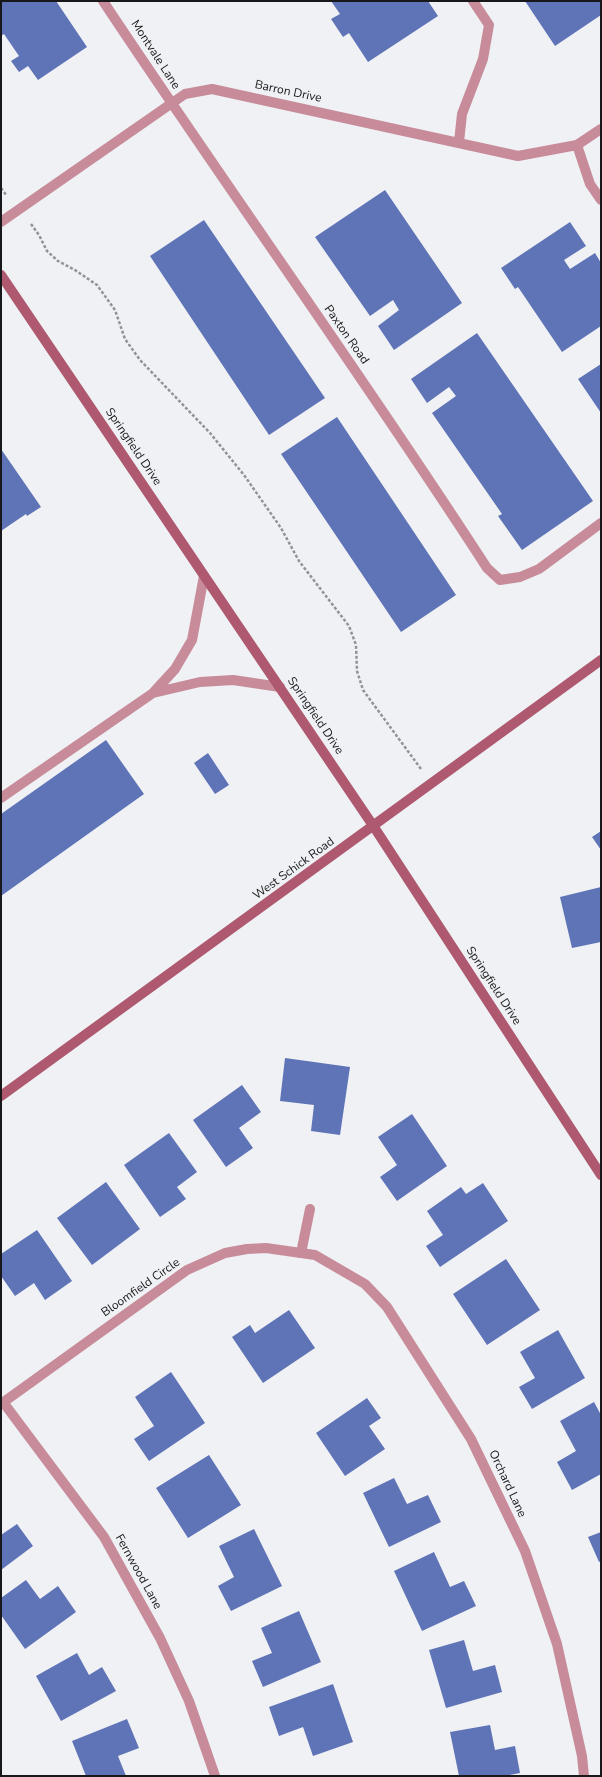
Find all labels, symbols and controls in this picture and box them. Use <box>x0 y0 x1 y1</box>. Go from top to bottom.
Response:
street label: Montvale Lane <box>127 18 183 92</box>
street label: Barron Drive <box>253 78 323 106</box>
street label: Paxton Road <box>320 303 372 367</box>
street label: Springfield Drive <box>102 405 164 489</box>
street label: Springfield Drive <box>284 674 346 758</box>
street label: West Schick Road <box>251 835 337 903</box>
street label: Springfield Drive <box>462 944 524 1028</box>
street label: Bloomfield Circle <box>99 1256 183 1320</box>
street label: Orchard Lane <box>485 1448 529 1520</box>
street label: Fernwood Lane <box>112 1532 164 1612</box>

